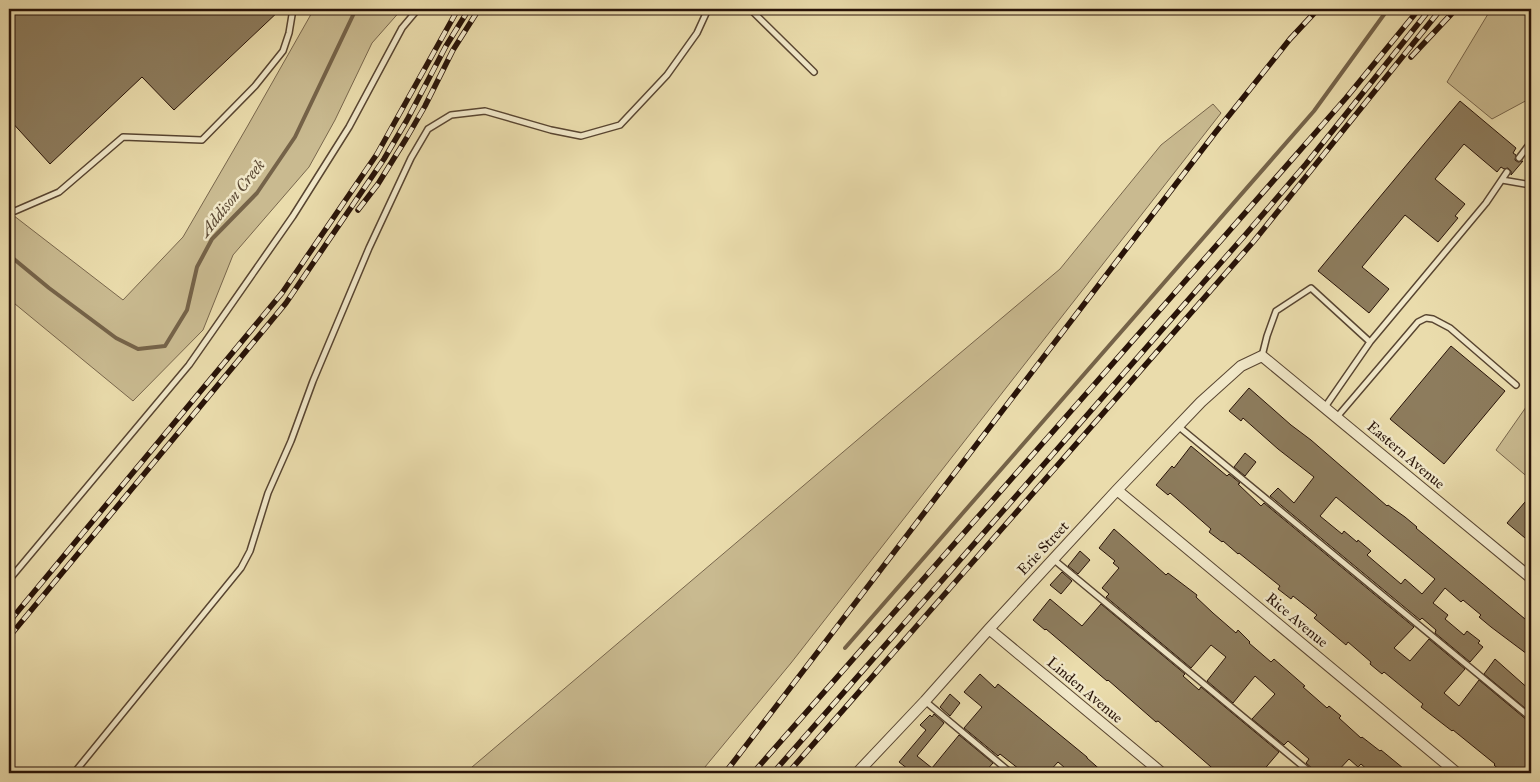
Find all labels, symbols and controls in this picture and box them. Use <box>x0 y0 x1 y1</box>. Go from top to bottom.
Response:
water label: Addison Creek <box>194 156 269 242</box>
street label: Eastern Avenue <box>1363 417 1449 493</box>
street label: Erie Street <box>1014 517 1073 579</box>
street label: Rice Avenue <box>1262 589 1332 651</box>
street label: Linden Avenue <box>1043 653 1127 727</box>

